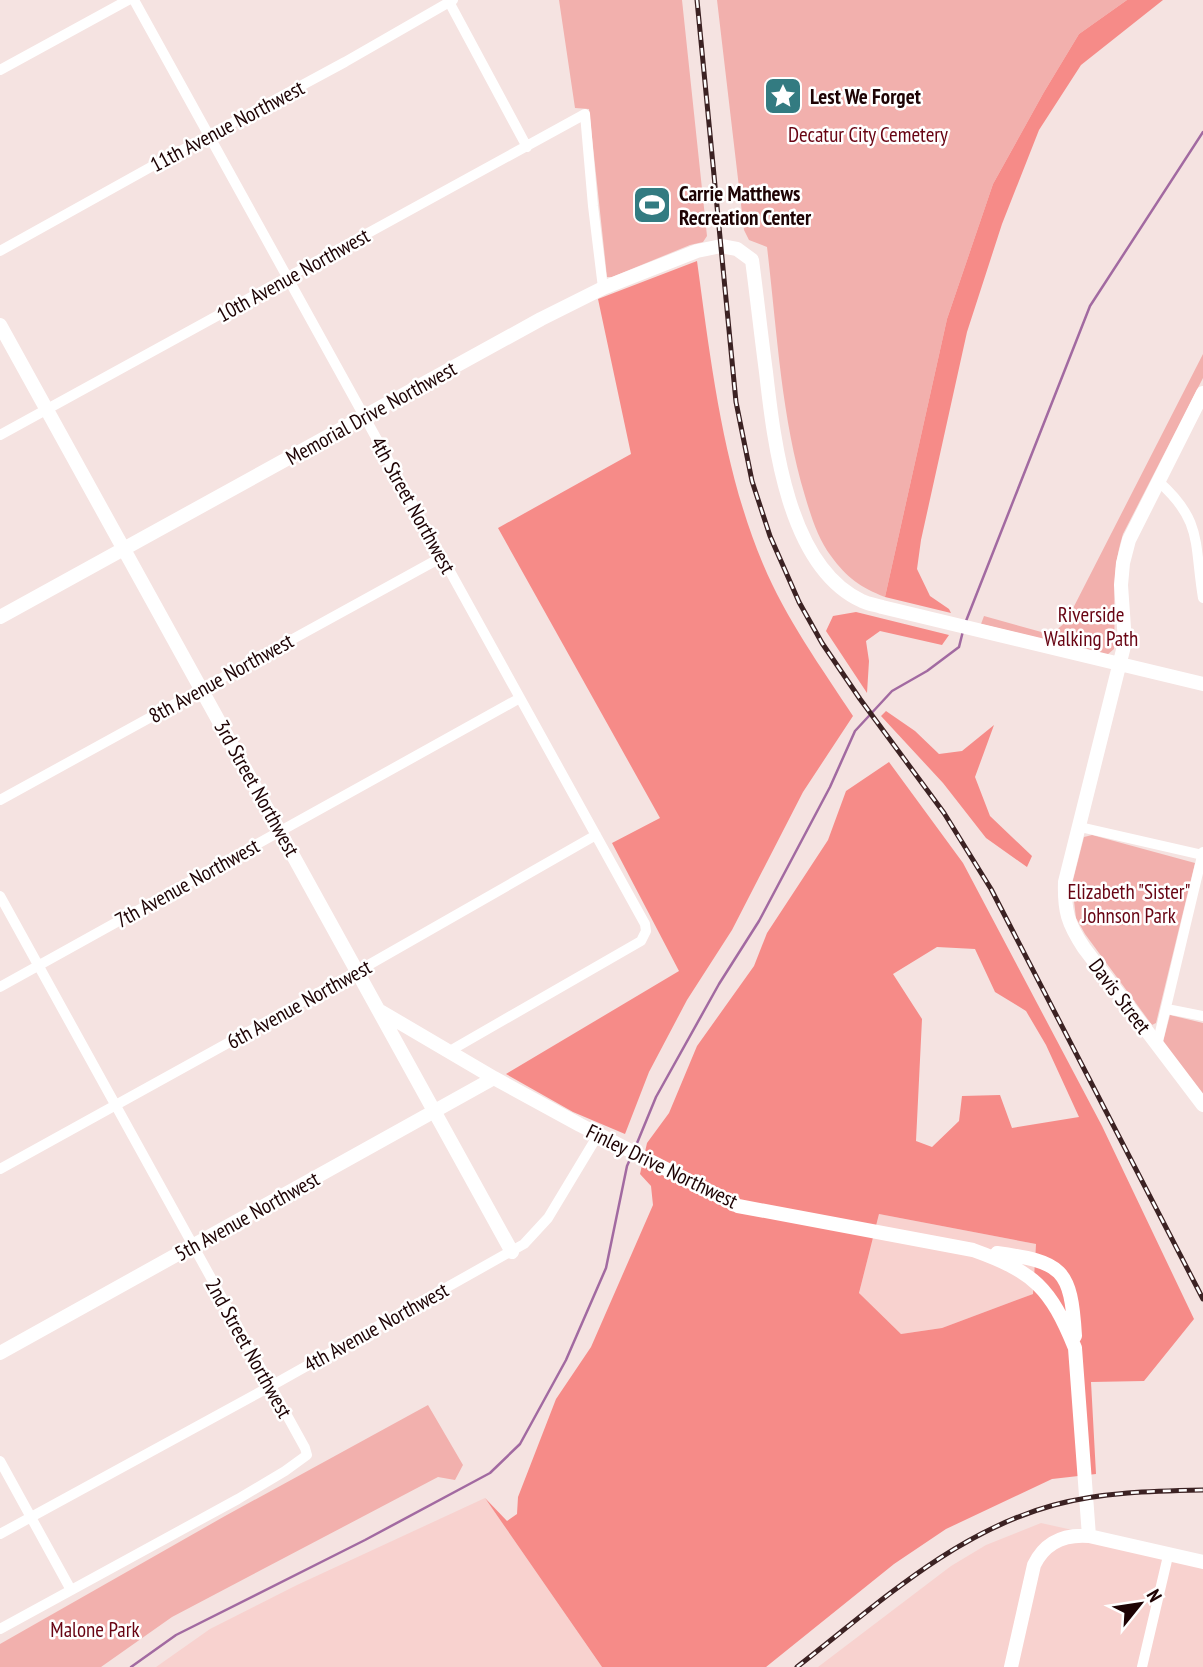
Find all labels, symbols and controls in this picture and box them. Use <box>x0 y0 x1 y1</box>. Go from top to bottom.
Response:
street label: 11th Avenue Northwest <box>145 74 309 178</box>
place icon: Lest We Forget <box>762 75 804 117</box>
place label: Lest We Forget <box>810 83 921 110</box>
park label: Decatur City Cemetery <box>788 121 948 148</box>
place label: Carrie Matthews Recreation Center <box>679 180 812 231</box>
sports icon: Carrie Matthews Recreation Center <box>631 184 673 226</box>
street label: 10th Avenue Northwest <box>212 222 374 328</box>
street label: Memorial Drive Northwest <box>281 355 461 471</box>
street label: 4th Street Northwest <box>364 432 462 578</box>
park label: Riverside Walking Path <box>1044 601 1138 652</box>
street label: 8th Avenue Northwest <box>144 627 298 729</box>
street label: 3rd Street Northwest <box>208 715 306 861</box>
street label: 7th Avenue Northwest <box>110 832 264 934</box>
park label: Elizabeth "Sister" Johnson Park <box>1067 878 1191 929</box>
street label: 6th Avenue Northwest <box>222 953 376 1055</box>
street label: Davis Street <box>1083 953 1157 1039</box>
street label: Finley Drive Northwest <box>582 1118 742 1214</box>
street label: 5th Avenue Northwest <box>170 1165 324 1267</box>
street label: 2nd Street Northwest <box>199 1273 299 1423</box>
street label: 4th Avenue Northwest <box>299 1276 453 1378</box>
north arrow <box>1105 1569 1175 1639</box>
text: N <box>1142 1585 1168 1606</box>
park label: Malone Park <box>50 1616 140 1643</box>

